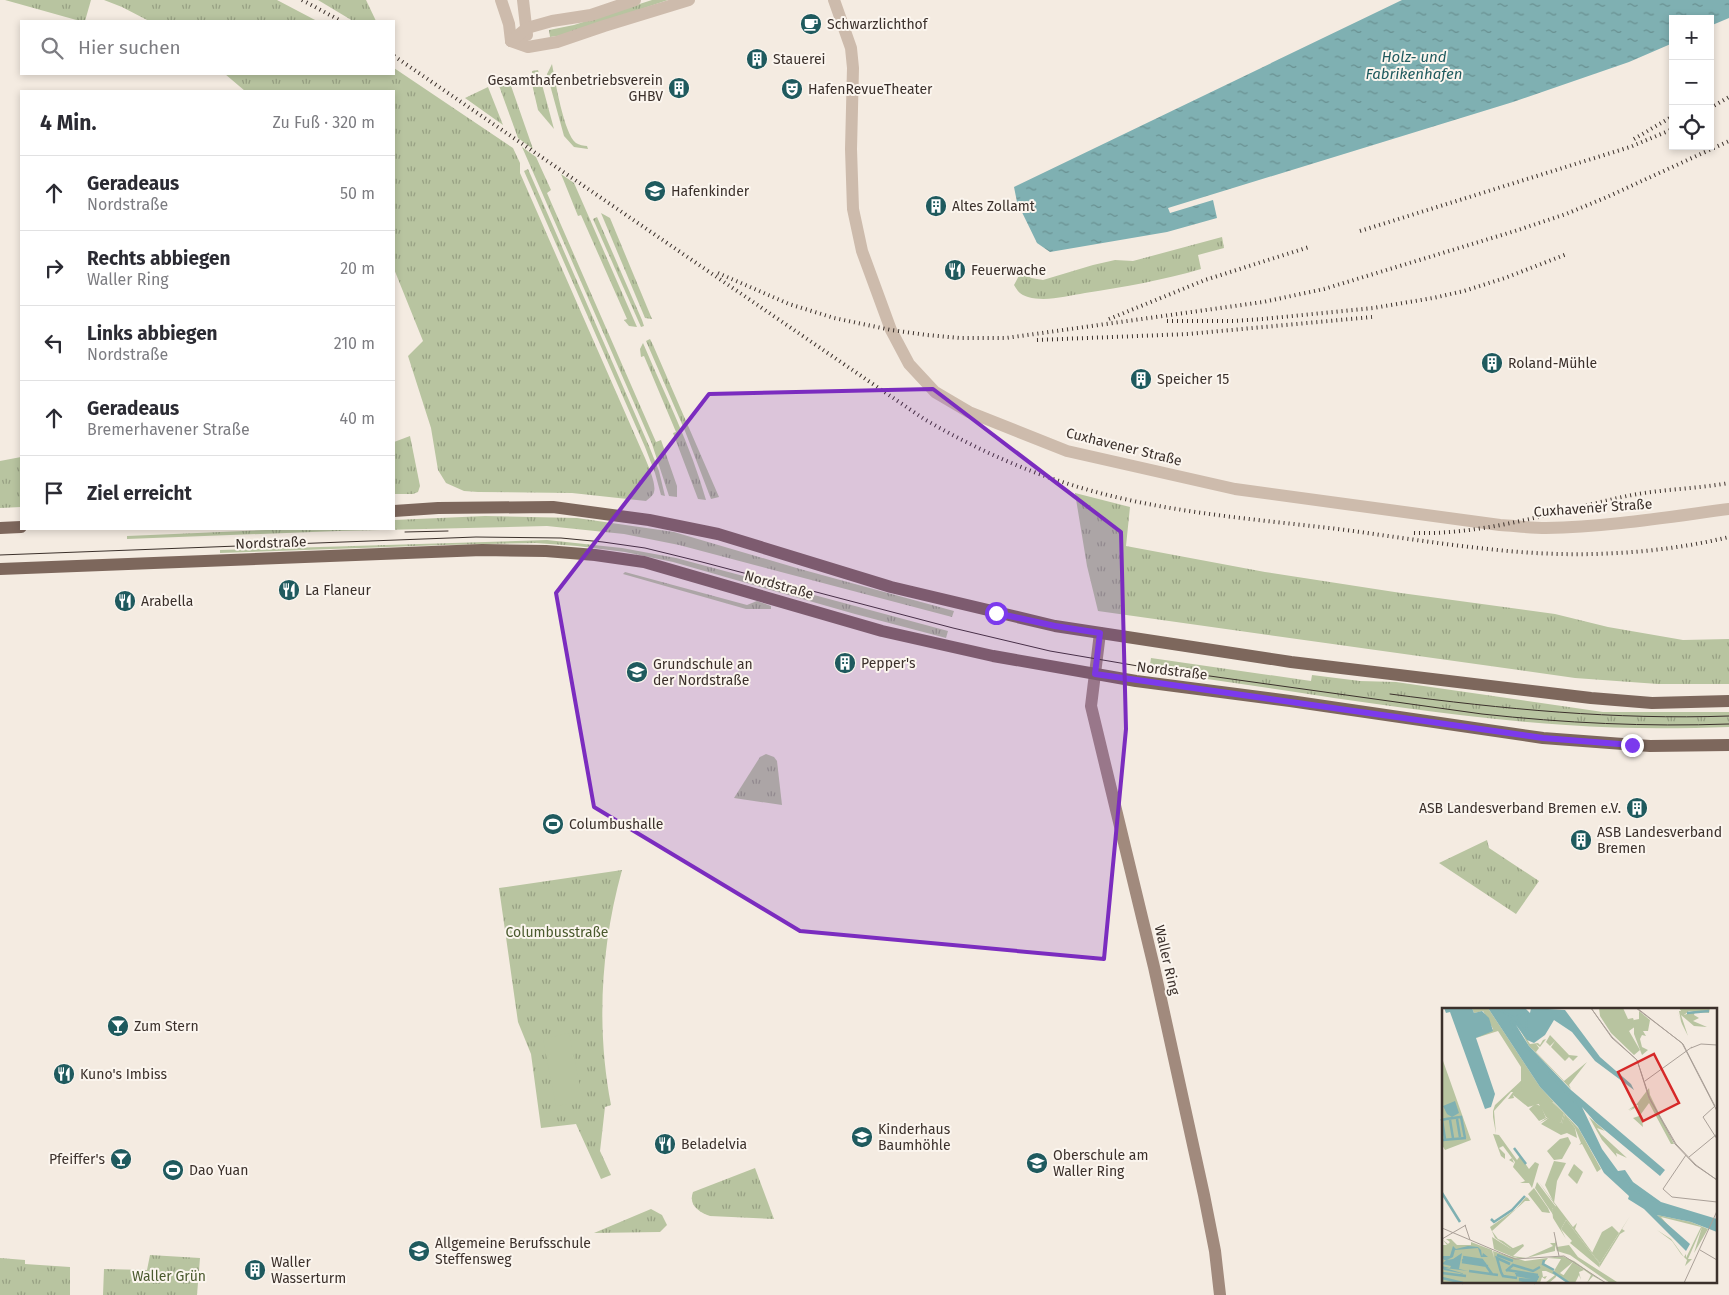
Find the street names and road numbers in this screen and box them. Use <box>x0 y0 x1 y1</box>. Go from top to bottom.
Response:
street label: Cuxhavener Straße <box>1064 424 1184 470</box>
street label: Cuxhavener Straße <box>1533 495 1653 521</box>
street label: Nordstraße <box>235 533 307 553</box>
street label: Nordstraße <box>742 567 816 603</box>
street label: Nordstraße <box>1136 658 1208 684</box>
street label: Waller Ring <box>1151 923 1183 997</box>

